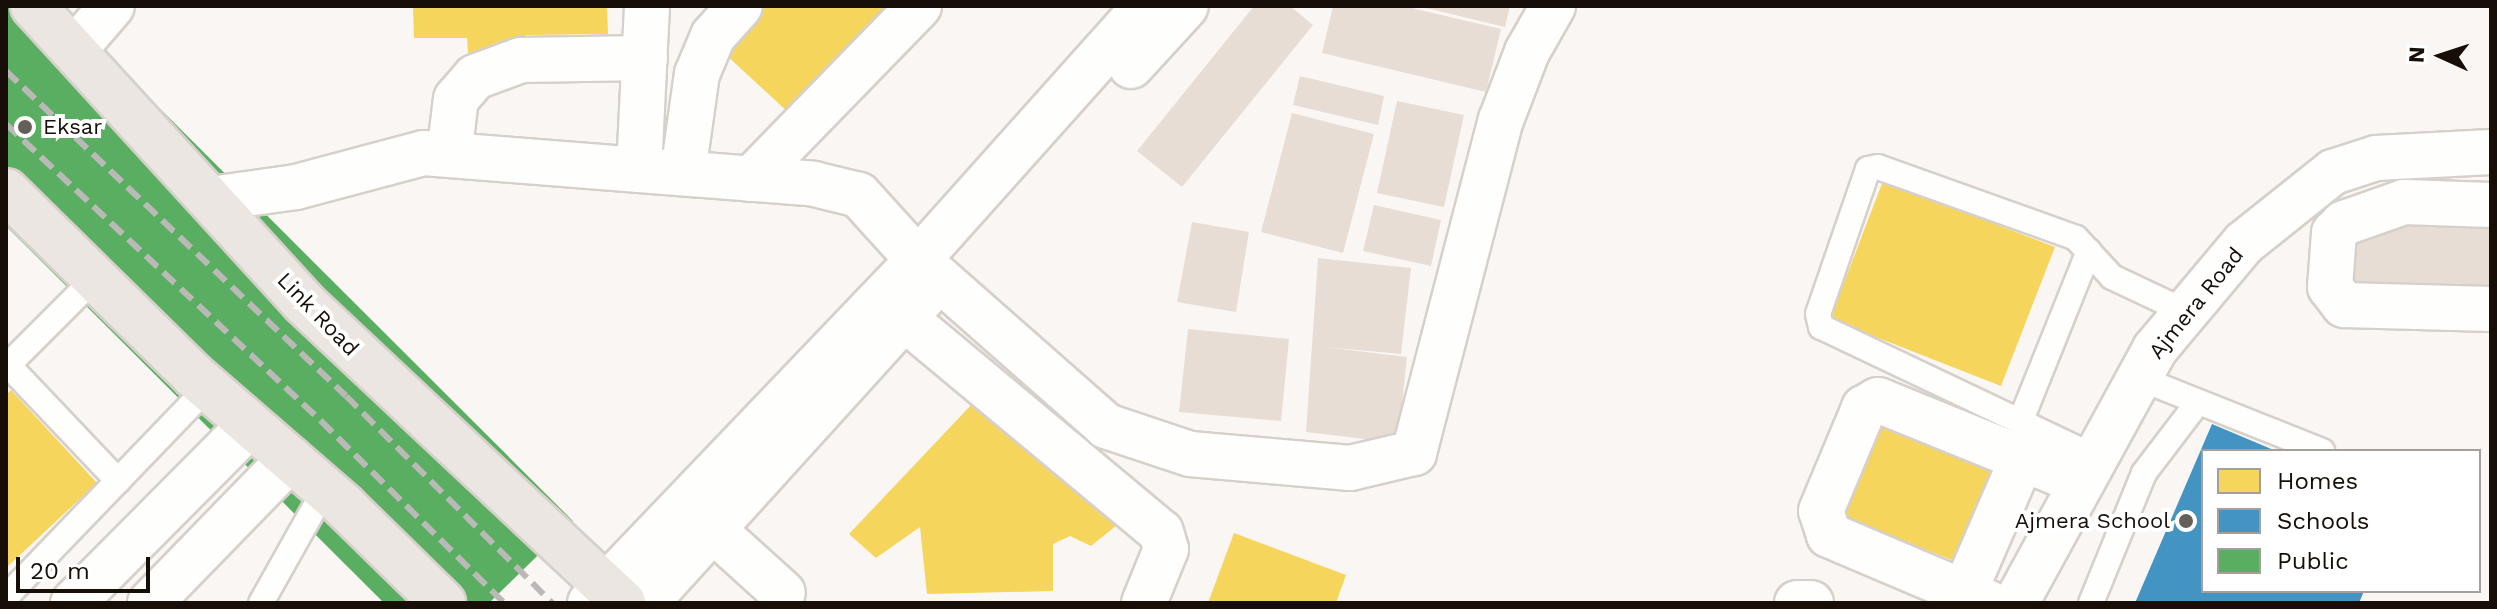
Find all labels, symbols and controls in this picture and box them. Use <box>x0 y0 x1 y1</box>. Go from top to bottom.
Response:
north arrow <box>2401 16 2481 96</box>
text: N <box>2404 46 2429 64</box>
place label: Eksar <box>43 114 102 140</box>
marker: Eksar <box>14 116 36 138</box>
street label: Ajmera Road <box>2143 242 2249 364</box>
street label: Link Road <box>272 267 364 361</box>
legend <box>2201 449 2481 593</box>
text: Homes <box>2277 467 2358 495</box>
text: Schools <box>2277 507 2369 535</box>
place label: Ajmera School <box>2014 508 2170 534</box>
marker: Ajmera School <box>2177 512 2195 530</box>
scale bar <box>20 541 154 591</box>
text: Public <box>2277 547 2349 575</box>
text: 20 m <box>30 557 90 585</box>

